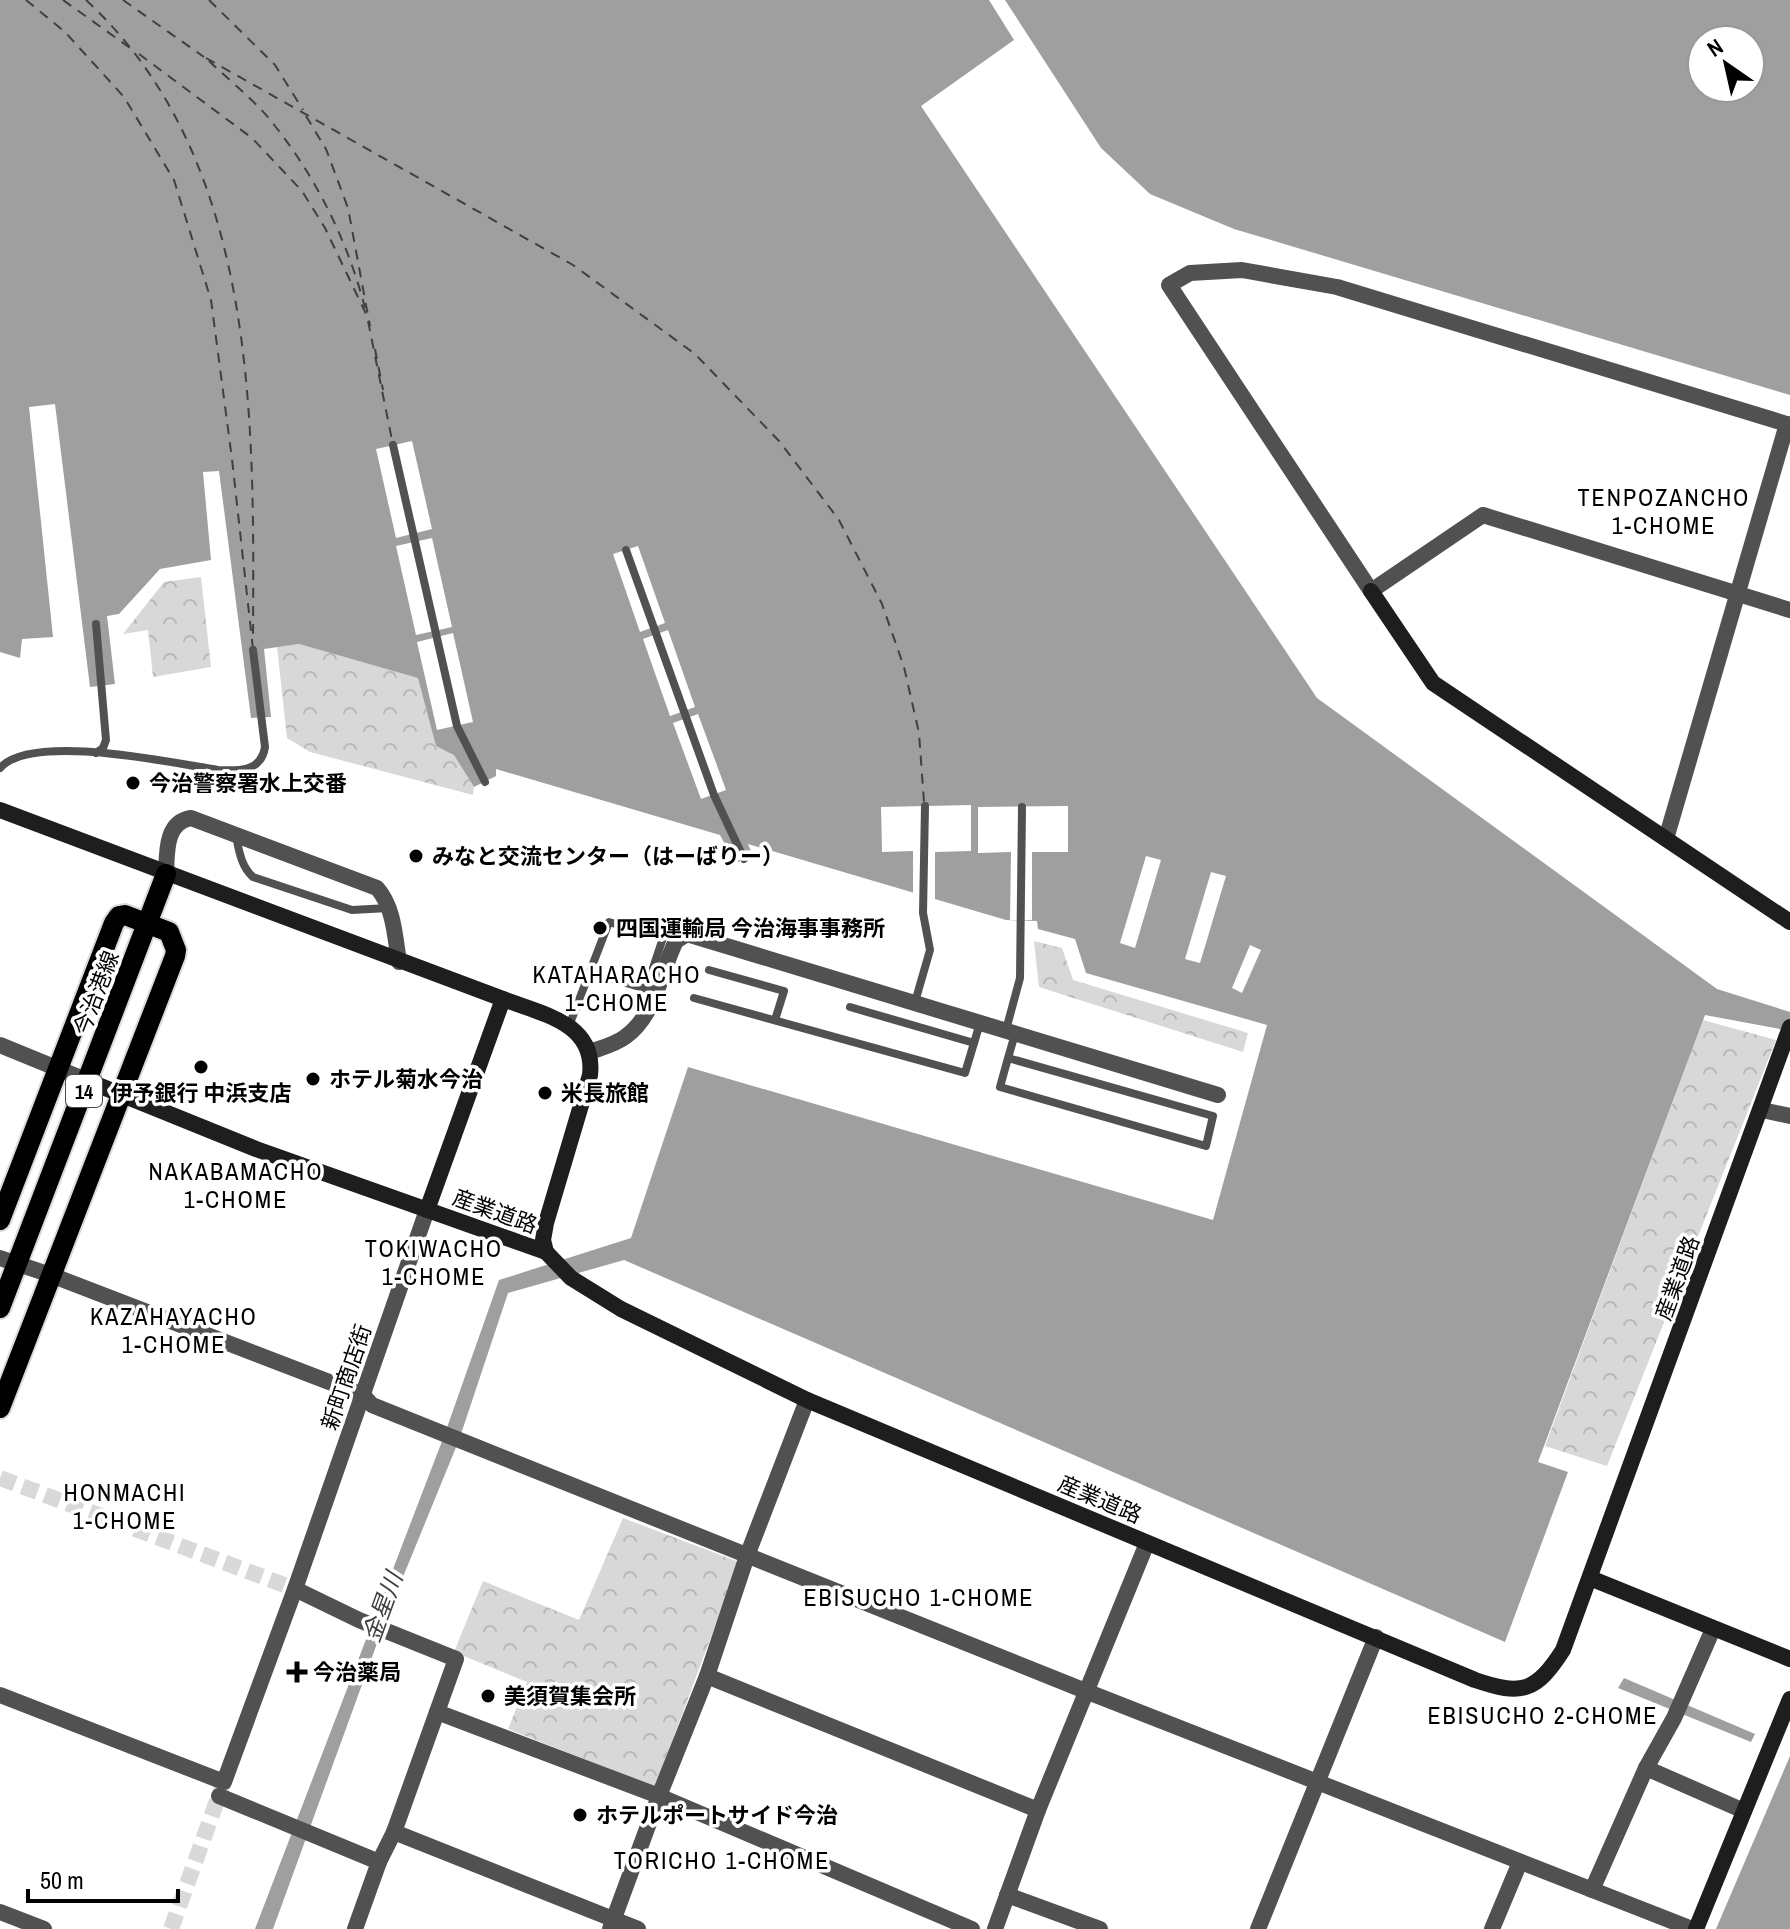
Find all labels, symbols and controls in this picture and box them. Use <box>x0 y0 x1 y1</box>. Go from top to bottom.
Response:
north arrow <box>1686 24 1766 104</box>
text: N <box>1701 31 1729 63</box>
district label: TENPOZANCHO 1-CHOME <box>1578 481 1750 541</box>
place label: 今治警察署水上交番 <box>149 768 347 798</box>
marker: 今治警察署水上交番 <box>124 774 142 792</box>
place label: みなと交流センター（はーばりー） <box>432 841 784 871</box>
marker: みなと交流センター（はーばりー） <box>407 847 425 865</box>
place label: 四国運輸局 今治海事事務所 <box>616 913 885 943</box>
marker: 四国運輸局 今治海事事務所 <box>591 919 609 937</box>
street label: 今治港線 <box>66 947 126 1039</box>
district label: KATAHARACHO 1-CHOME <box>533 958 701 1018</box>
marker: 伊予銀行 中浜支店 <box>192 1058 210 1076</box>
place label: ホテル菊水今治 <box>329 1064 483 1094</box>
marker: ホテル菊水今治 <box>304 1070 322 1088</box>
road number: 14 <box>66 1075 102 1107</box>
place label: 伊予銀行 中浜支店 <box>110 1078 292 1108</box>
place label: 米長旅館 <box>561 1078 649 1108</box>
marker: 米長旅館 <box>536 1084 554 1102</box>
district label: NAKABAMACHO 1-CHOME <box>148 1155 324 1215</box>
street label: 産業道路 <box>449 1182 541 1240</box>
district label: TOKIWACHO 1-CHOME <box>365 1232 503 1292</box>
street label: 産業道路 <box>1648 1232 1706 1324</box>
district label: KAZAHAYACHO 1-CHOME <box>90 1300 258 1360</box>
street label: 新町商店街 <box>314 1320 378 1434</box>
street label: 産業道路 <box>1054 1468 1146 1530</box>
district label: HONMACHI 1-CHOME <box>63 1476 187 1536</box>
water label: 金星川 <box>355 1565 410 1646</box>
district label: EBISUCHO 1-CHOME <box>803 1581 1035 1613</box>
place label: 今治薬局 <box>313 1657 401 1687</box>
marker: 今治薬局 <box>288 1663 306 1681</box>
place label: 美須賀集会所 <box>504 1681 636 1711</box>
marker: 美須賀集会所 <box>479 1687 497 1705</box>
district label: EBISUCHO 2-CHOME <box>1427 1699 1659 1731</box>
place label: ホテルポートサイド今治 <box>596 1800 838 1830</box>
marker: ホテルポートサイド今治 <box>571 1806 589 1824</box>
district label: TORICHO 1-CHOME <box>614 1844 830 1876</box>
scale bar <box>28 1853 178 1903</box>
text: 50 m <box>40 1864 84 1896</box>

